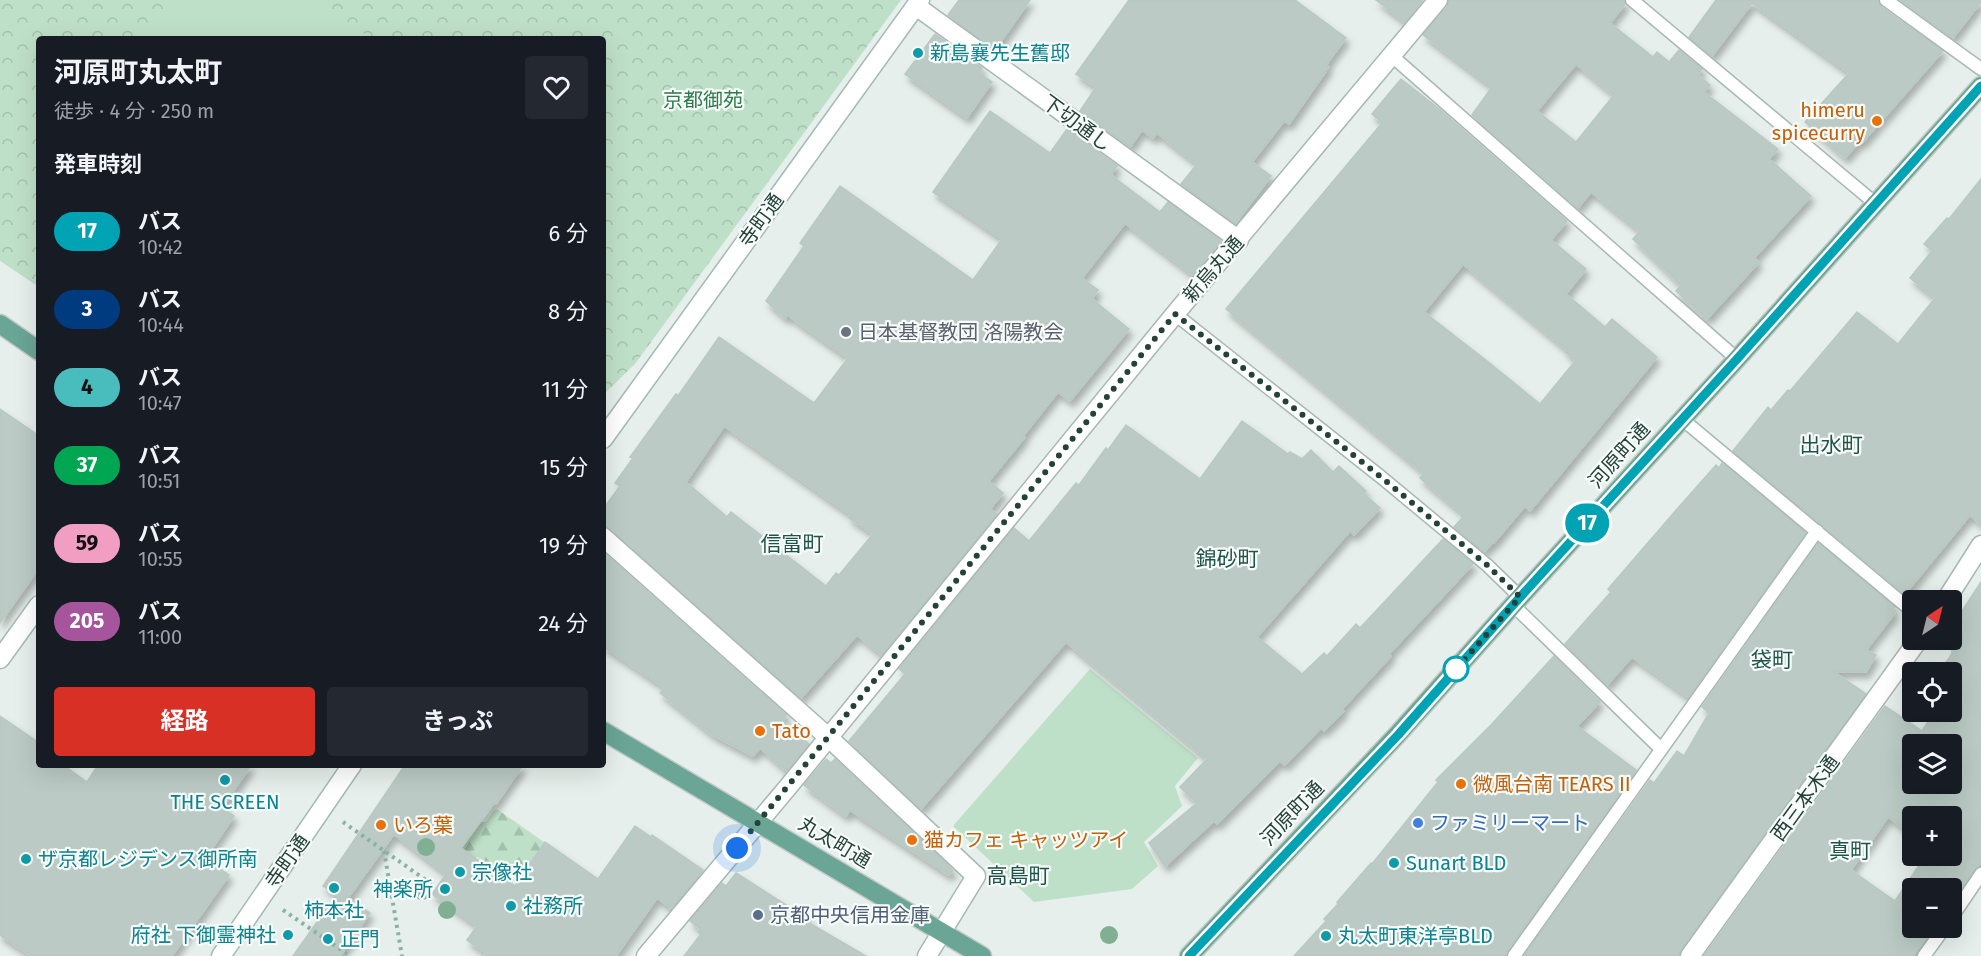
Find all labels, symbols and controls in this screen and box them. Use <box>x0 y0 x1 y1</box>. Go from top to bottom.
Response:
place label: 新島襄先生舊邸 <box>930 41 1070 65</box>
marker: 新島襄先生舊邸 <box>911 46 925 60</box>
text: 河原町丸太町 <box>54 56 222 89</box>
button: heart <box>525 56 588 119</box>
park label: 京都御苑 <box>663 88 743 112</box>
street label: 下切通し <box>1038 90 1116 156</box>
place label: himeru spicecurry <box>1772 98 1865 145</box>
text: 徒歩 · 4 分 · 250 m <box>54 99 214 123</box>
marker: himeru spicecurry <box>1870 114 1884 128</box>
text: 発車時刻 <box>54 151 142 178</box>
street label: 寺町通 <box>734 189 788 251</box>
text: バス <box>138 208 182 235</box>
text: 17 <box>77 218 97 244</box>
text: 6 分 <box>548 220 588 247</box>
street label: 新烏丸通 <box>1178 231 1248 307</box>
text: 10:42 <box>138 235 183 259</box>
text: バス <box>138 286 182 313</box>
text: 3 <box>82 296 92 322</box>
text: 8 分 <box>548 298 588 325</box>
text: 10:44 <box>138 313 184 337</box>
place label: 日本基督教団 洛陽教会 <box>858 320 1063 344</box>
marker: 日本基督教団 洛陽教会 <box>839 325 853 339</box>
text: バス <box>138 364 182 391</box>
text: 4 <box>81 374 93 400</box>
text: 11 分 <box>541 376 588 403</box>
text: 10:47 <box>138 391 182 415</box>
street label: 河原町通 <box>1583 417 1655 493</box>
district label: 出水町 <box>1800 432 1863 458</box>
text: バス <box>138 442 182 469</box>
text: 37 <box>77 452 97 478</box>
text: 15 分 <box>540 454 588 481</box>
text: 10:51 <box>138 469 180 493</box>
line badge: 17 <box>1560 504 1614 542</box>
text: 17 <box>1577 510 1597 536</box>
text: バス <box>138 520 182 547</box>
text: 59 <box>76 530 98 556</box>
district label: 信富町 <box>761 531 824 557</box>
text: 19 分 <box>539 532 588 559</box>
district label: 錦砂町 <box>1196 546 1259 572</box>
text: 10:55 <box>138 547 183 571</box>
north arrow <box>1902 590 1962 650</box>
map controls <box>1902 590 1962 938</box>
text: バス <box>138 598 182 625</box>
text: 205 <box>70 608 104 634</box>
text: 24 分 <box>538 610 588 637</box>
text: 11:00 <box>138 625 182 649</box>
district label: 袋町 <box>1751 647 1793 673</box>
unlabelled marker <box>1443 656 1469 682</box>
button: locate <box>1902 662 1962 722</box>
button: 経路 <box>54 687 315 756</box>
button: きっぷ <box>327 687 588 756</box>
place label: Tato <box>772 719 811 743</box>
marker: Tato <box>753 724 767 738</box>
button: layers <box>1902 734 1962 794</box>
street label: 西三本木通 <box>1766 750 1844 846</box>
place label: 微風台南 TEARS II <box>1473 772 1631 796</box>
marker: THE SCREEN <box>218 773 232 787</box>
street label: 河原町通 <box>1256 776 1328 850</box>
marker: 微風台南 TEARS II <box>1454 777 1468 791</box>
place label: THE SCREEN <box>170 790 280 814</box>
button: + <box>1902 806 1962 866</box>
street label: 丸太町通 <box>795 811 875 873</box>
place label: ファミリーマート <box>1430 811 1590 835</box>
place label: いろ葉 <box>393 813 453 837</box>
marker: ファミリーマート <box>1411 816 1425 830</box>
marker: いろ葉 <box>374 818 388 832</box>
place label: 猫カフェ キャッツアイ <box>924 828 1128 852</box>
street label: 寺町通 <box>260 830 314 892</box>
your location <box>722 833 752 863</box>
marker: 猫カフェ キャッツアイ <box>905 833 919 847</box>
district label: 真町 <box>1829 838 1871 864</box>
place label: ザ京都レジデンス御所南 <box>38 847 258 871</box>
place label: Sunart BLD <box>1406 851 1506 875</box>
marker: ザ京都レジデンス御所南 <box>19 852 33 866</box>
marker: Sunart BLD <box>1387 856 1401 870</box>
place label: 宗像社 <box>472 860 532 884</box>
district label: 高島町 <box>987 863 1050 889</box>
marker: 宗像社 <box>453 865 467 879</box>
place label: 神楽所 <box>373 877 433 901</box>
button: − <box>1902 878 1962 938</box>
marker: 柿本社 <box>327 881 341 895</box>
marker: 神楽所 <box>438 882 452 896</box>
place label: 社務所 <box>523 894 583 918</box>
place label: 柿本社 <box>304 898 364 922</box>
marker: 社務所 <box>504 899 518 913</box>
place label: 京都中央信用金庫 <box>770 903 930 927</box>
marker: 京都中央信用金庫 <box>751 908 765 922</box>
place label: 府社 下御霊神社 <box>131 923 276 947</box>
place label: 丸太町東洋亭BLD <box>1338 924 1493 948</box>
place label: 正門 <box>340 927 380 951</box>
marker: 府社 下御霊神社 <box>281 928 295 942</box>
marker: 丸太町東洋亭BLD <box>1319 929 1333 943</box>
marker: 正門 <box>321 932 335 946</box>

